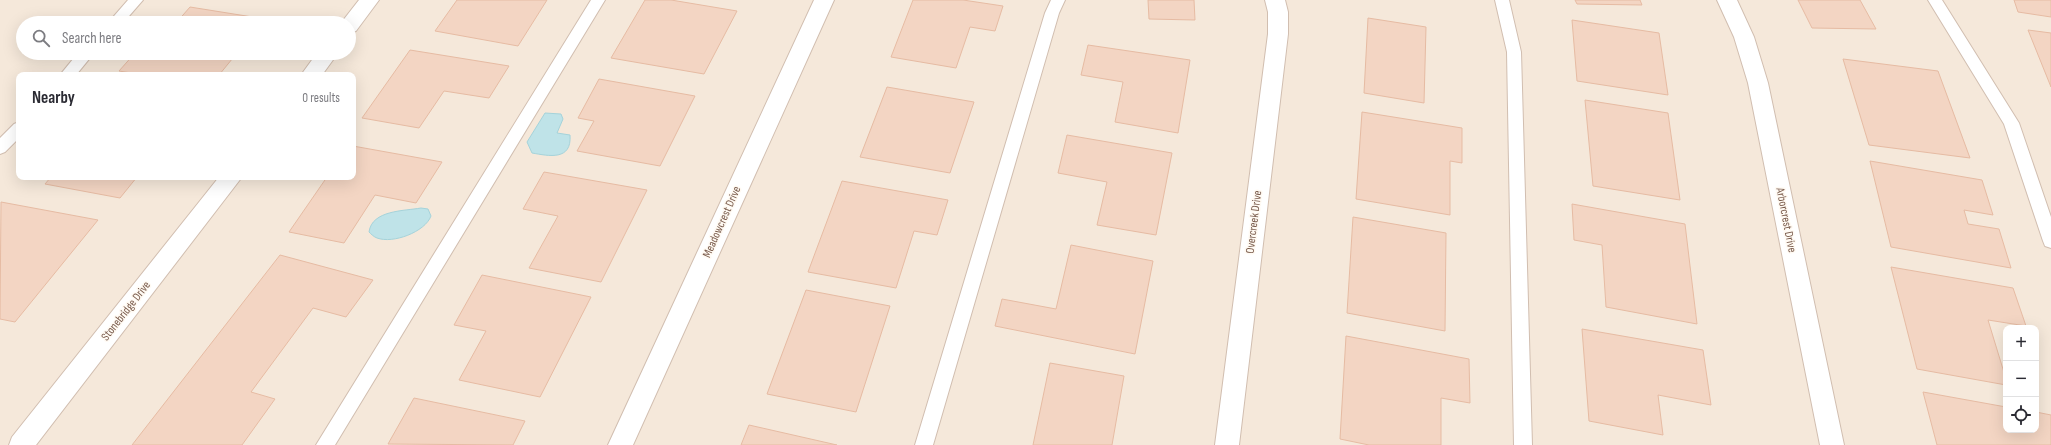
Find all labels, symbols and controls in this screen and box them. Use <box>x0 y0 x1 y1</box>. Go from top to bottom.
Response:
search box <box>16 16 356 60</box>
icon: search <box>30 27 52 49</box>
text: Search here <box>62 29 122 48</box>
text: Nearby <box>32 88 75 108</box>
text: 0 results <box>302 90 340 106</box>
street label: Meadowcrest Drive <box>700 184 745 260</box>
street label: Arborcrest Drive <box>1772 185 1800 254</box>
street label: Overcreek Drive <box>1243 189 1265 254</box>
street label: Stonebridge Drive <box>98 278 154 344</box>
map controls <box>2003 325 2039 433</box>
button: + <box>2003 325 2039 361</box>
button: − <box>2003 361 2039 397</box>
button: locate <box>2003 397 2039 433</box>

